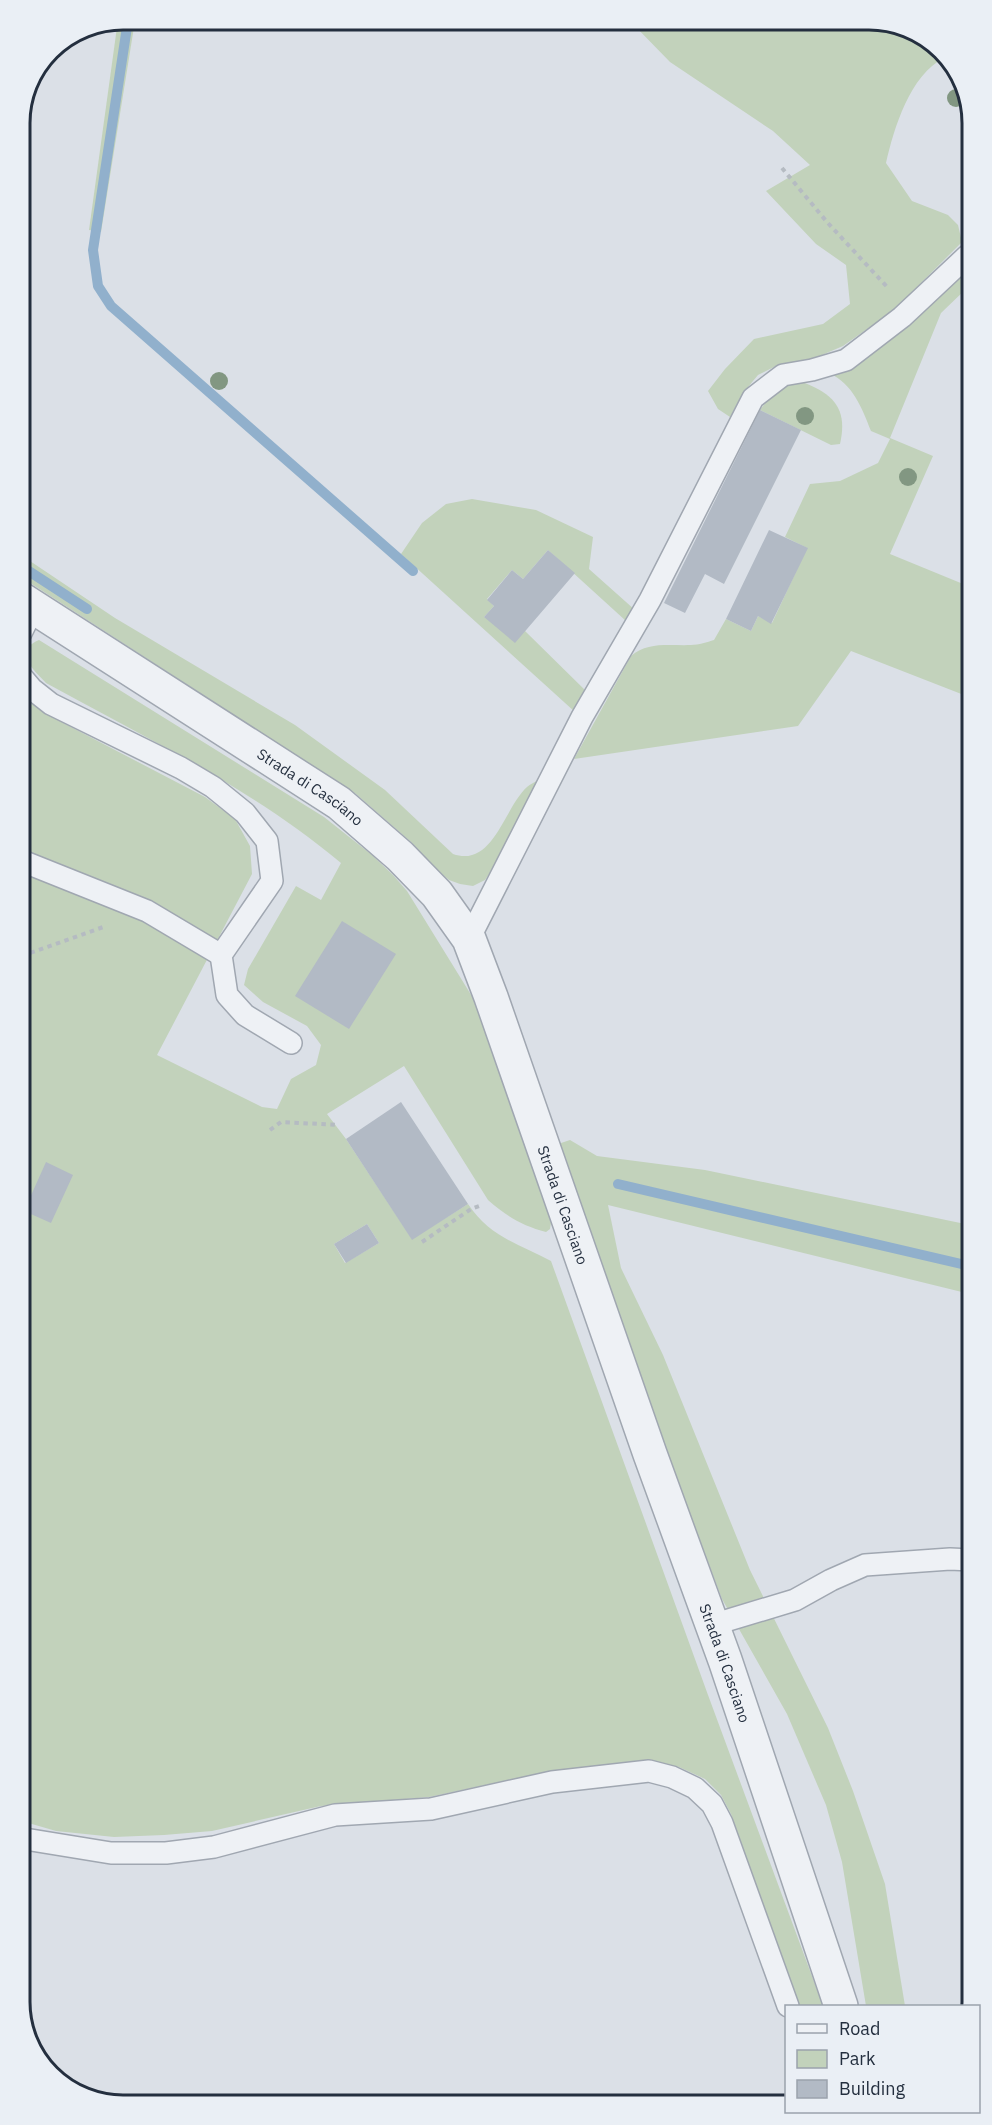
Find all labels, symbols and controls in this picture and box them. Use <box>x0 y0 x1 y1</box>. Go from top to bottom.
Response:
street label: Strada di Casciano <box>254 744 368 830</box>
street label: Strada di Casciano <box>534 1143 593 1267</box>
street label: Strada di Casciano <box>696 1601 755 1725</box>
legend <box>785 2005 980 2113</box>
text: Road <box>839 2017 880 2040</box>
text: Park <box>839 2047 876 2070</box>
text: Building <box>839 2077 906 2100</box>

